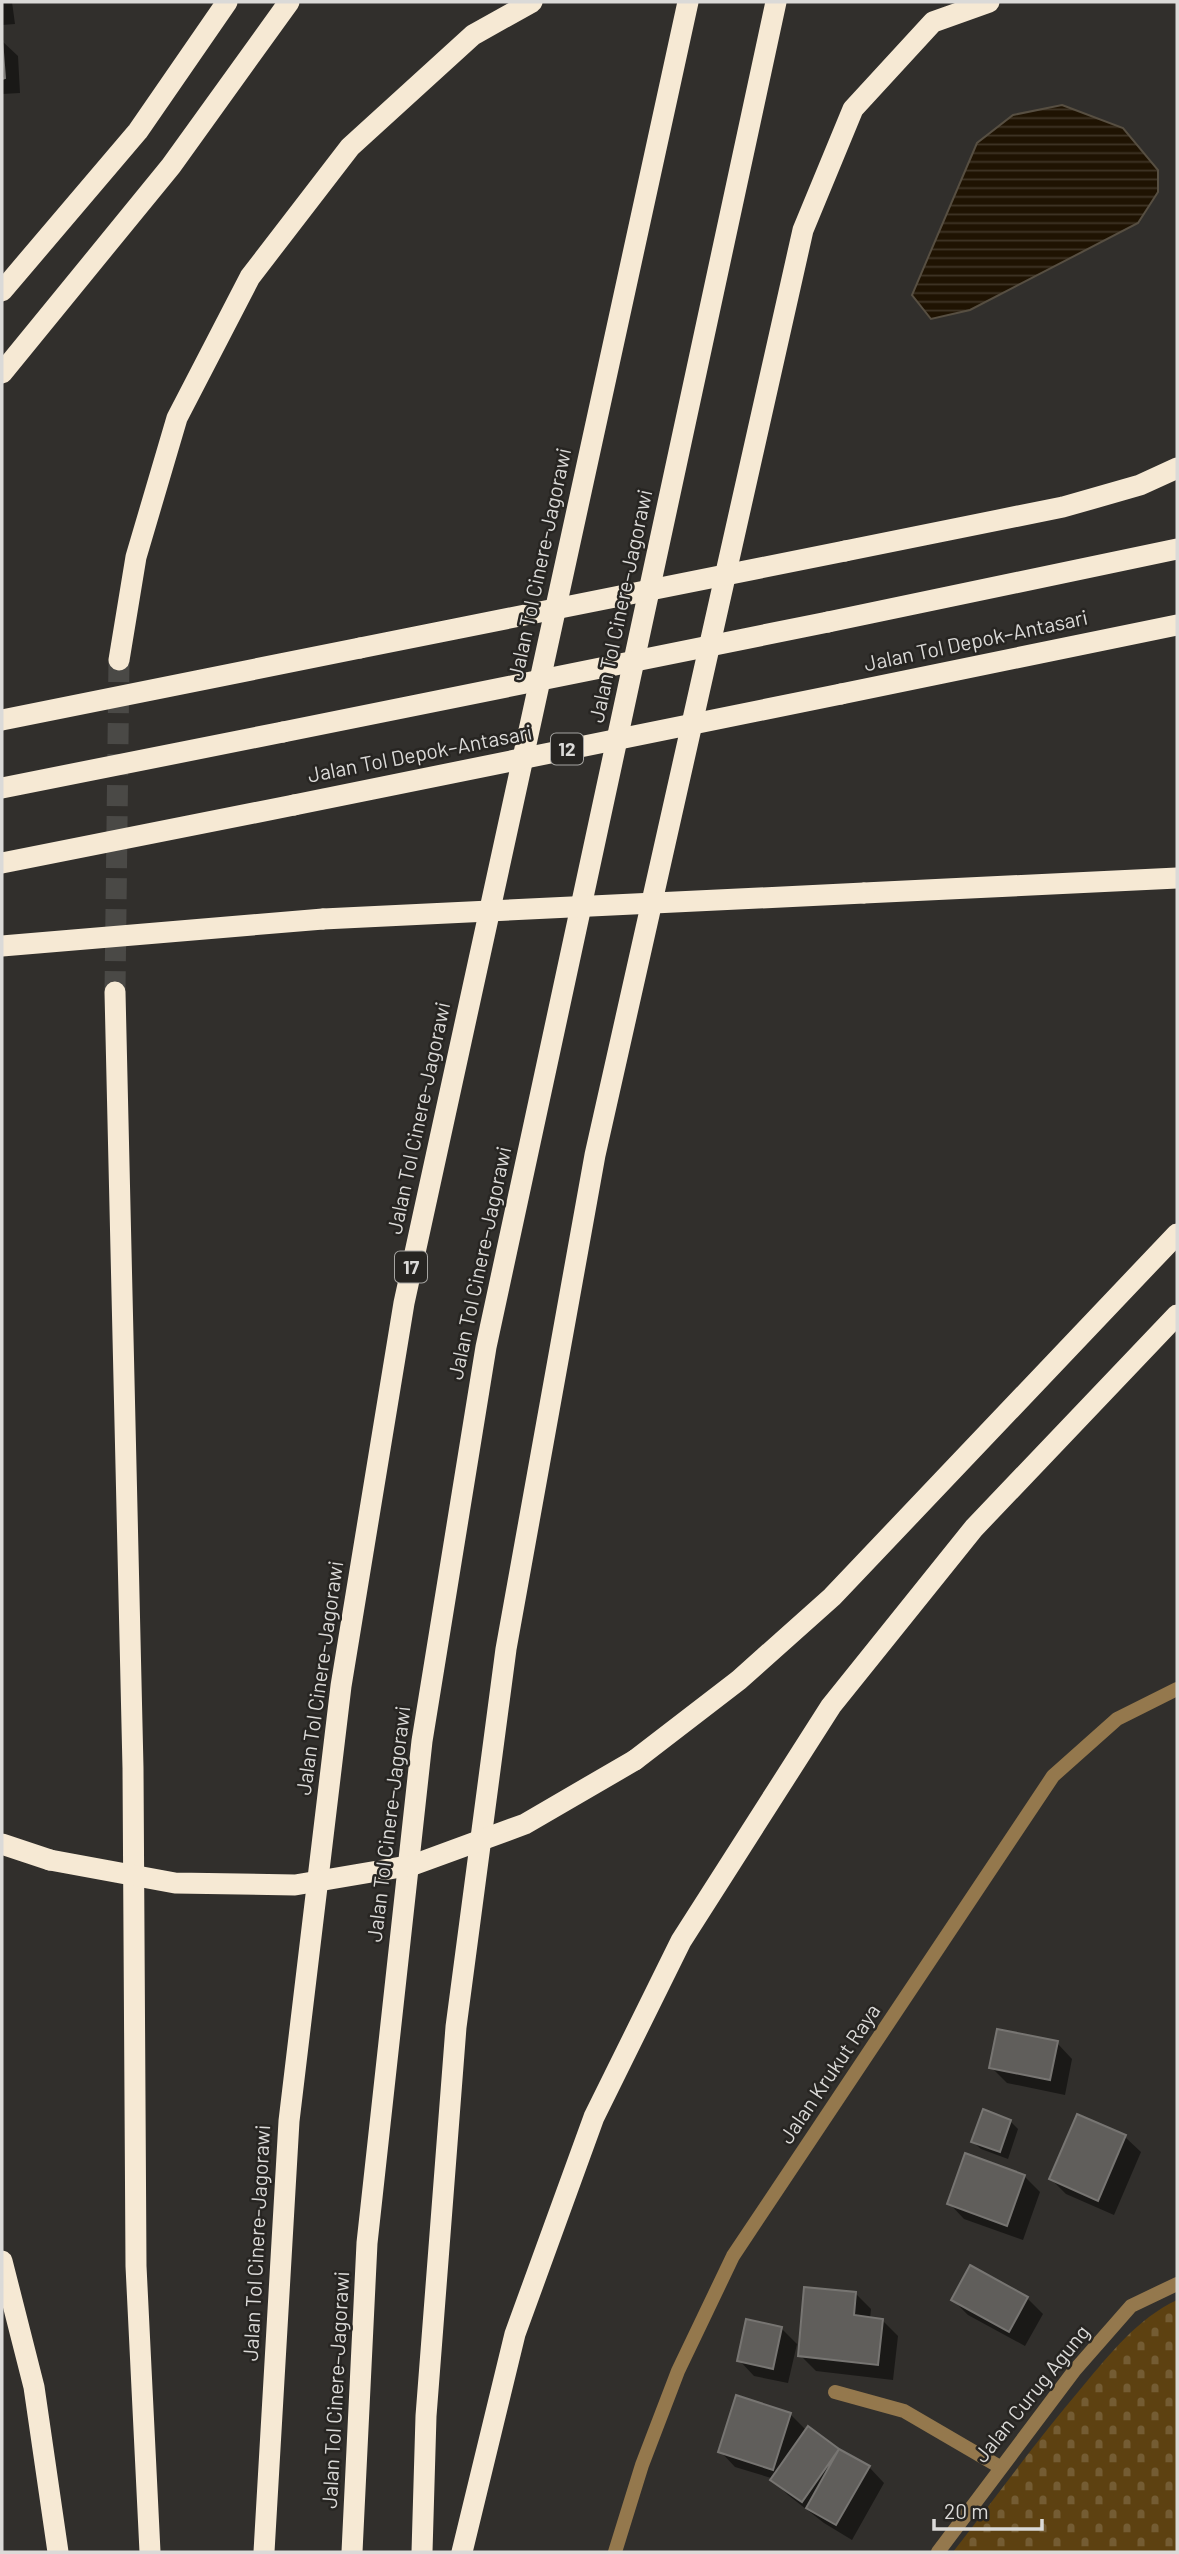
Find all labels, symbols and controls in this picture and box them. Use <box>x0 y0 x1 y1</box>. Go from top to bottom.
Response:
street label: Jalan Tol Cinere-Jagorawi <box>502 445 575 682</box>
street label: Jalan Tol Cinere–Jagorawi <box>583 487 656 725</box>
street label: Jalan Tol Depok–Antasari <box>861 604 1090 675</box>
street label: Jalan Tol Depok–Antasari <box>305 718 534 787</box>
road number: 12 <box>551 734 583 764</box>
street label: Jalan Tol Cinere-Jagorawi <box>381 999 454 1236</box>
street label: Jalan Tol Cinere–Jagorawi <box>442 1144 515 1382</box>
road number: 17 <box>395 1252 427 1282</box>
street label: Jalan Tol Cinere-Jagorawi <box>290 1559 347 1797</box>
street label: Jalan Tol Cinere–Jagorawi <box>361 1704 414 1943</box>
street label: Jalan Krukut Raya <box>773 1999 885 2148</box>
street label: Jalan Tol Cinere-Jagorawi <box>237 2124 274 2362</box>
street label: Jalan Tol Cinere–Jagorawi <box>316 2271 353 2509</box>
street label: Jalan Curug Agung <box>968 2319 1094 2467</box>
scale bar <box>934 2488 1042 2532</box>
text: 20 m <box>944 2498 989 2523</box>

